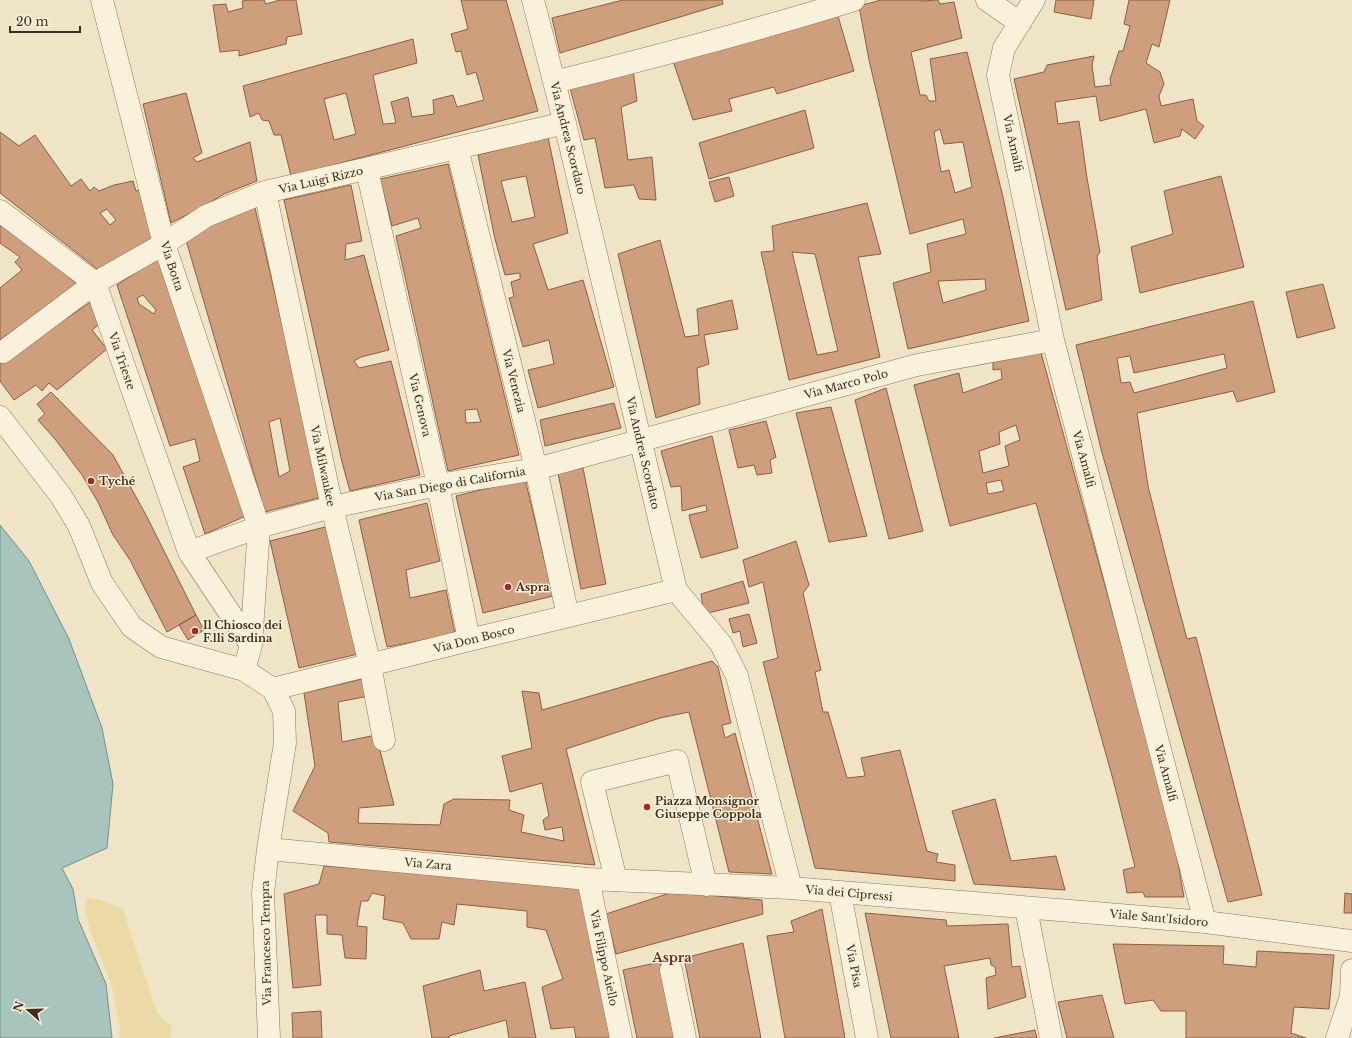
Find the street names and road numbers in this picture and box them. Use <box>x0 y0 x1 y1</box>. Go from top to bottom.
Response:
street label: Via Andrea Scordato <box>547 79 589 196</box>
street label: Via Amalfi <box>1000 112 1026 173</box>
street label: Via Luigi Rizzo <box>277 164 364 197</box>
street label: Via Botta <box>157 238 187 293</box>
street label: Via Trieste <box>105 329 138 392</box>
street label: Via Venezia <box>499 347 529 415</box>
street label: Via Marco Polo <box>802 366 889 402</box>
street label: Via Genova <box>406 371 434 439</box>
street label: Via Andrea Scordato <box>623 394 663 511</box>
street label: Via Milwaukee <box>307 423 338 508</box>
street label: Via Amalfi <box>1069 428 1098 489</box>
street label: Via San Diego di California <box>373 464 527 504</box>
street label: Via Don Bosco <box>431 622 516 656</box>
street label: Via Amalfi <box>1151 742 1180 803</box>
street label: Via Zara <box>403 855 453 873</box>
street label: Via Francesco Tempra <box>258 879 274 1007</box>
street label: Via dei Cipressi <box>804 882 893 904</box>
street label: Viale Sant'Isidoro <box>1108 907 1209 929</box>
street label: Via Filippo Aiello <box>587 908 621 1007</box>
street label: Via Pisa <box>843 942 865 990</box>

